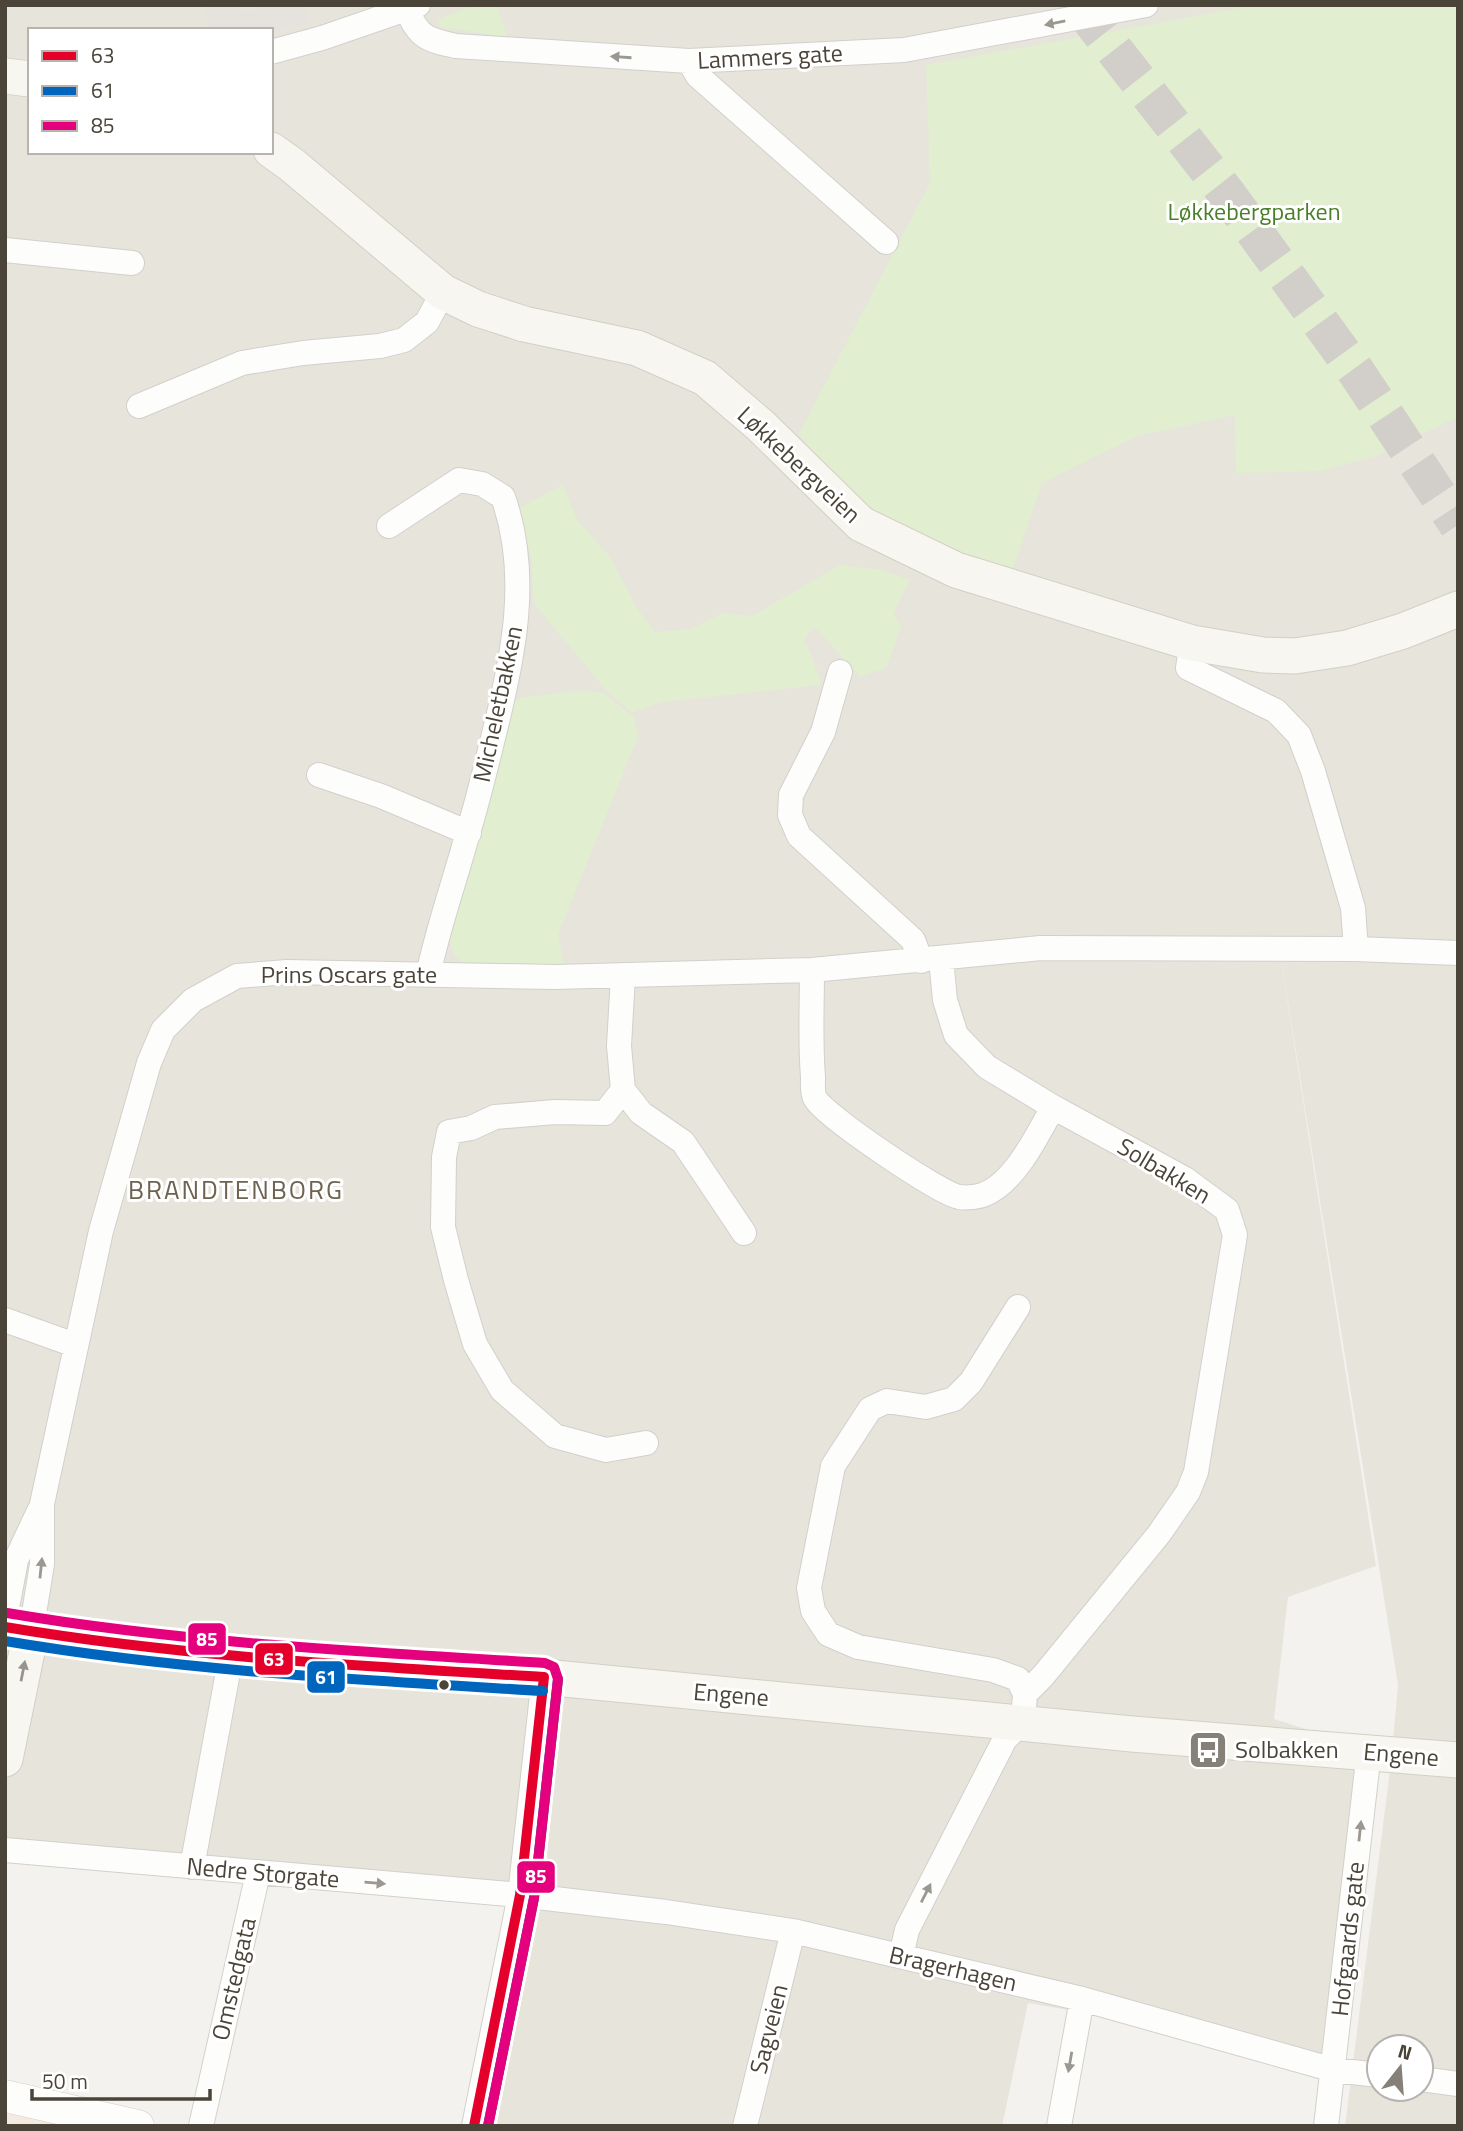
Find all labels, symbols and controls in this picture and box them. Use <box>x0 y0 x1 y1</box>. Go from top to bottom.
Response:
one-way arrow <box>1044 18 1066 29</box>
legend <box>28 28 273 154</box>
street label: Lammers gate <box>696 34 844 78</box>
text: 63 <box>91 39 115 71</box>
one-way arrow <box>610 51 632 62</box>
text: 61 <box>91 74 115 106</box>
text: 85 <box>91 109 115 141</box>
park label: Løkkebergparken <box>1167 193 1341 229</box>
street label: Løkkebergveien <box>730 397 870 531</box>
street label: Micheletbakken <box>463 622 531 785</box>
street label: Prins Oscars gate <box>261 956 437 992</box>
street label: Solbakken <box>1111 1128 1218 1212</box>
district label: BRANDTENBORG <box>128 1170 344 1209</box>
one-way arrow <box>36 1557 47 1579</box>
line badge: 85 <box>187 1622 227 1656</box>
text: 85 <box>196 1624 218 1653</box>
line badge: 63 <box>254 1642 294 1676</box>
text: 63 <box>263 1644 285 1673</box>
one-way arrow <box>17 1660 28 1682</box>
line badge: 61 <box>306 1660 346 1694</box>
text: 61 <box>315 1662 337 1691</box>
street label: Engene <box>692 1673 770 1715</box>
unlabelled marker <box>437 1678 451 1692</box>
bus stop icon: Solbakken <box>1187 1729 1229 1771</box>
place label: Solbakken <box>1235 1731 1339 1767</box>
street label: Engene <box>1362 1733 1440 1775</box>
one-way arrow <box>1355 1820 1366 1842</box>
street label: Nedre Storgate <box>185 1847 341 1897</box>
line badge: 85 <box>516 1860 556 1894</box>
street label: Hofgaards gate <box>1321 1860 1373 2018</box>
text: 85 <box>525 1861 547 1890</box>
one-way arrow <box>364 1878 386 1889</box>
one-way arrow <box>920 1883 932 1903</box>
street label: Omstedgata <box>201 1914 265 2044</box>
street label: Bragerhagen <box>886 1936 1021 2000</box>
street label: Sagveien <box>740 1980 797 2077</box>
north arrow <box>1365 2033 1435 2103</box>
text: N <box>1395 2035 1416 2067</box>
one-way arrow <box>1065 2051 1076 2073</box>
scale bar <box>32 2058 210 2102</box>
text: 50 m <box>42 2065 88 2097</box>

